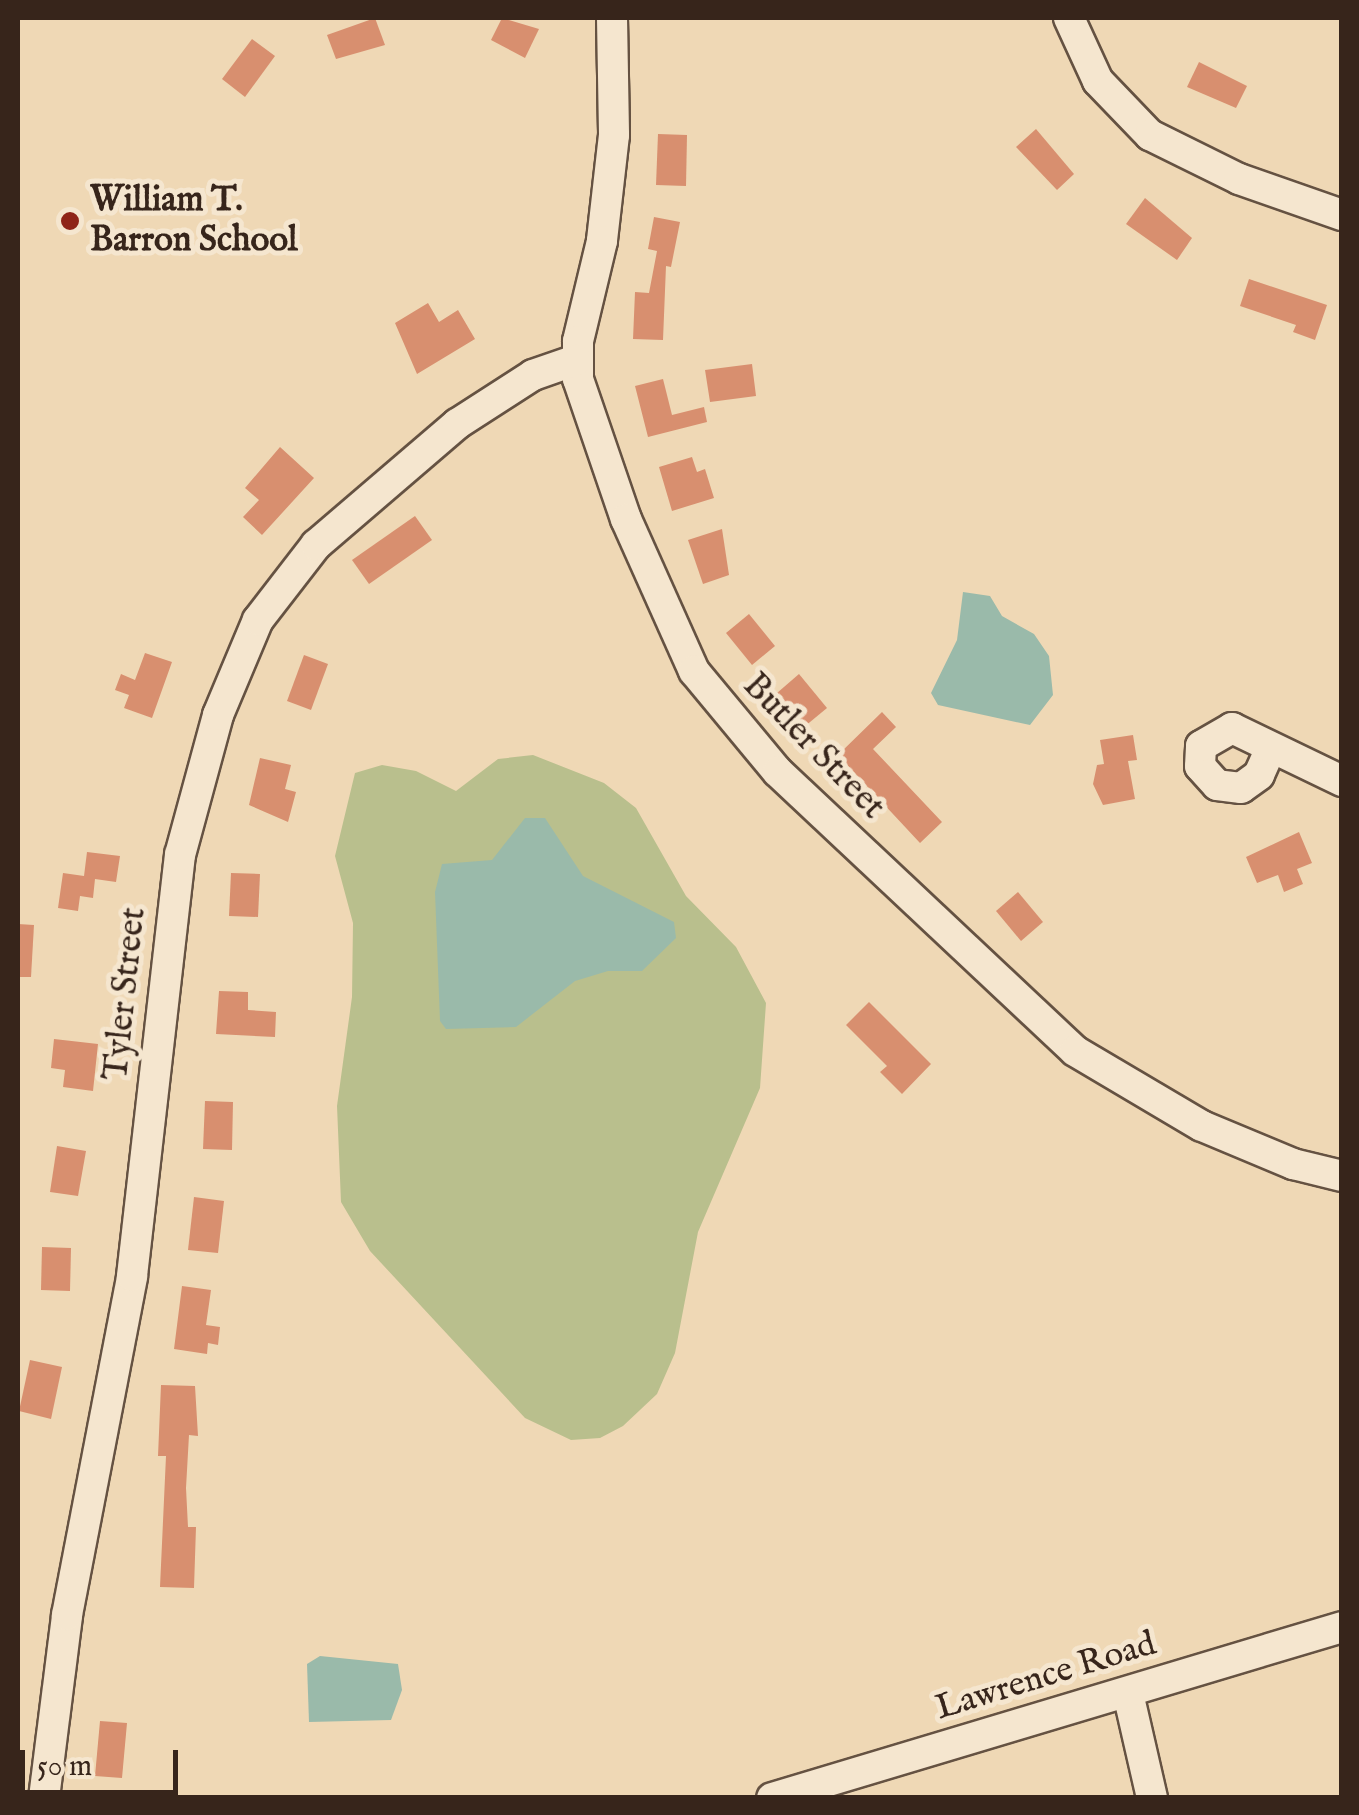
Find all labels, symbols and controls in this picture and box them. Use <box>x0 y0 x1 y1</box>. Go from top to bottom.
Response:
place label: William T. Barron School <box>90 180 298 262</box>
marker: William T. Barron School <box>59 210 81 232</box>
street label: Butler Street <box>733 665 893 829</box>
street label: Tyler Street <box>96 905 156 1083</box>
street label: Lawrence Road <box>931 1624 1161 1730</box>
scale bar <box>25 1730 182 1792</box>
text: 50 m <box>37 1748 92 1786</box>

